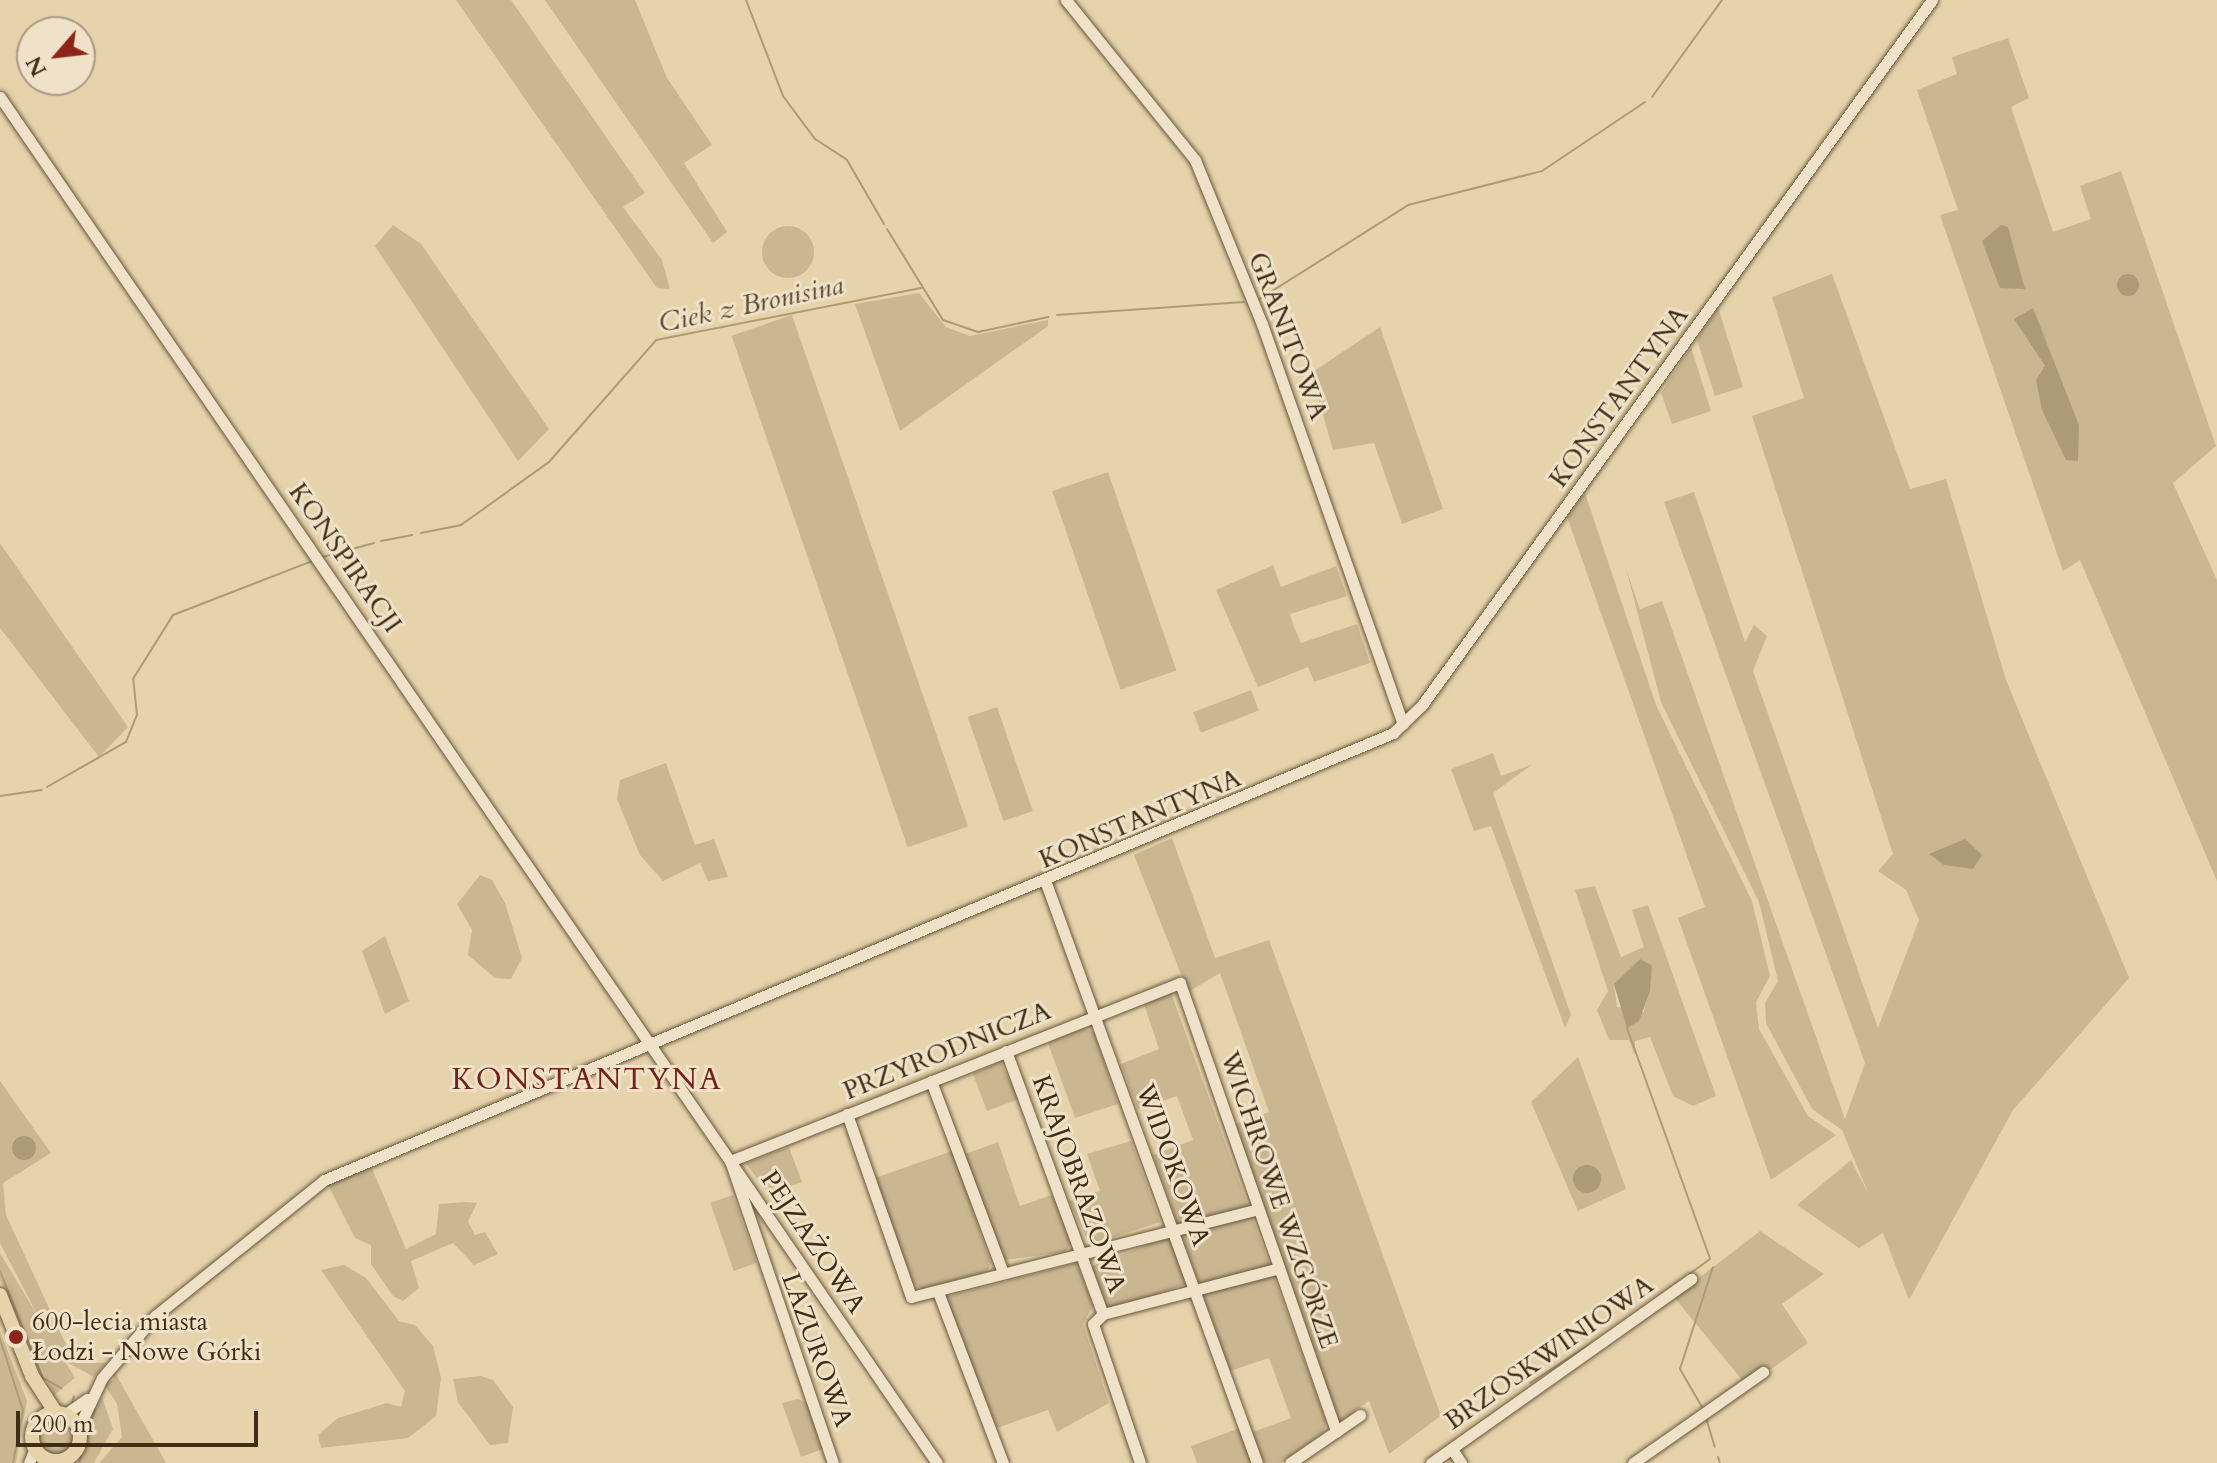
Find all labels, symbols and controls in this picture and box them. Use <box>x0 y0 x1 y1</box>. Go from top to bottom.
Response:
north arrow <box>16 16 96 96</box>
text: N <box>19 51 54 82</box>
street label: GRANITOWA <box>1242 248 1334 424</box>
water label: Ciek z Bronisina <box>656 268 846 340</box>
street label: KONSTANTYNA <box>1543 300 1695 494</box>
street label: KONSPIRACJI <box>282 477 408 639</box>
street label: KONSTANTYNA <box>1035 762 1245 876</box>
street label: PRZYRODNICZA <box>839 995 1055 1107</box>
street label: WICHROWE WZGÓRZE <box>1213 1047 1345 1353</box>
district label: KONSTANTYNA <box>451 1062 723 1098</box>
street label: KRAJOBRAZOWA <box>1025 1071 1133 1297</box>
street label: WIDOKOWA <box>1129 1080 1217 1250</box>
street label: PEJZAŻOWA <box>754 1165 872 1319</box>
street label: LAZUROWA <box>775 1269 859 1431</box>
street label: BRZOSKWINIOWA <box>1439 1269 1659 1437</box>
place label: 600-lecia miasta Łodzi - Nowe Górki <box>32 1306 261 1368</box>
marker: 600-lecia miasta Łodzi - Nowe Górki <box>7 1328 25 1346</box>
scale bar <box>20 1395 262 1445</box>
text: 200 m <box>30 1408 94 1441</box>

